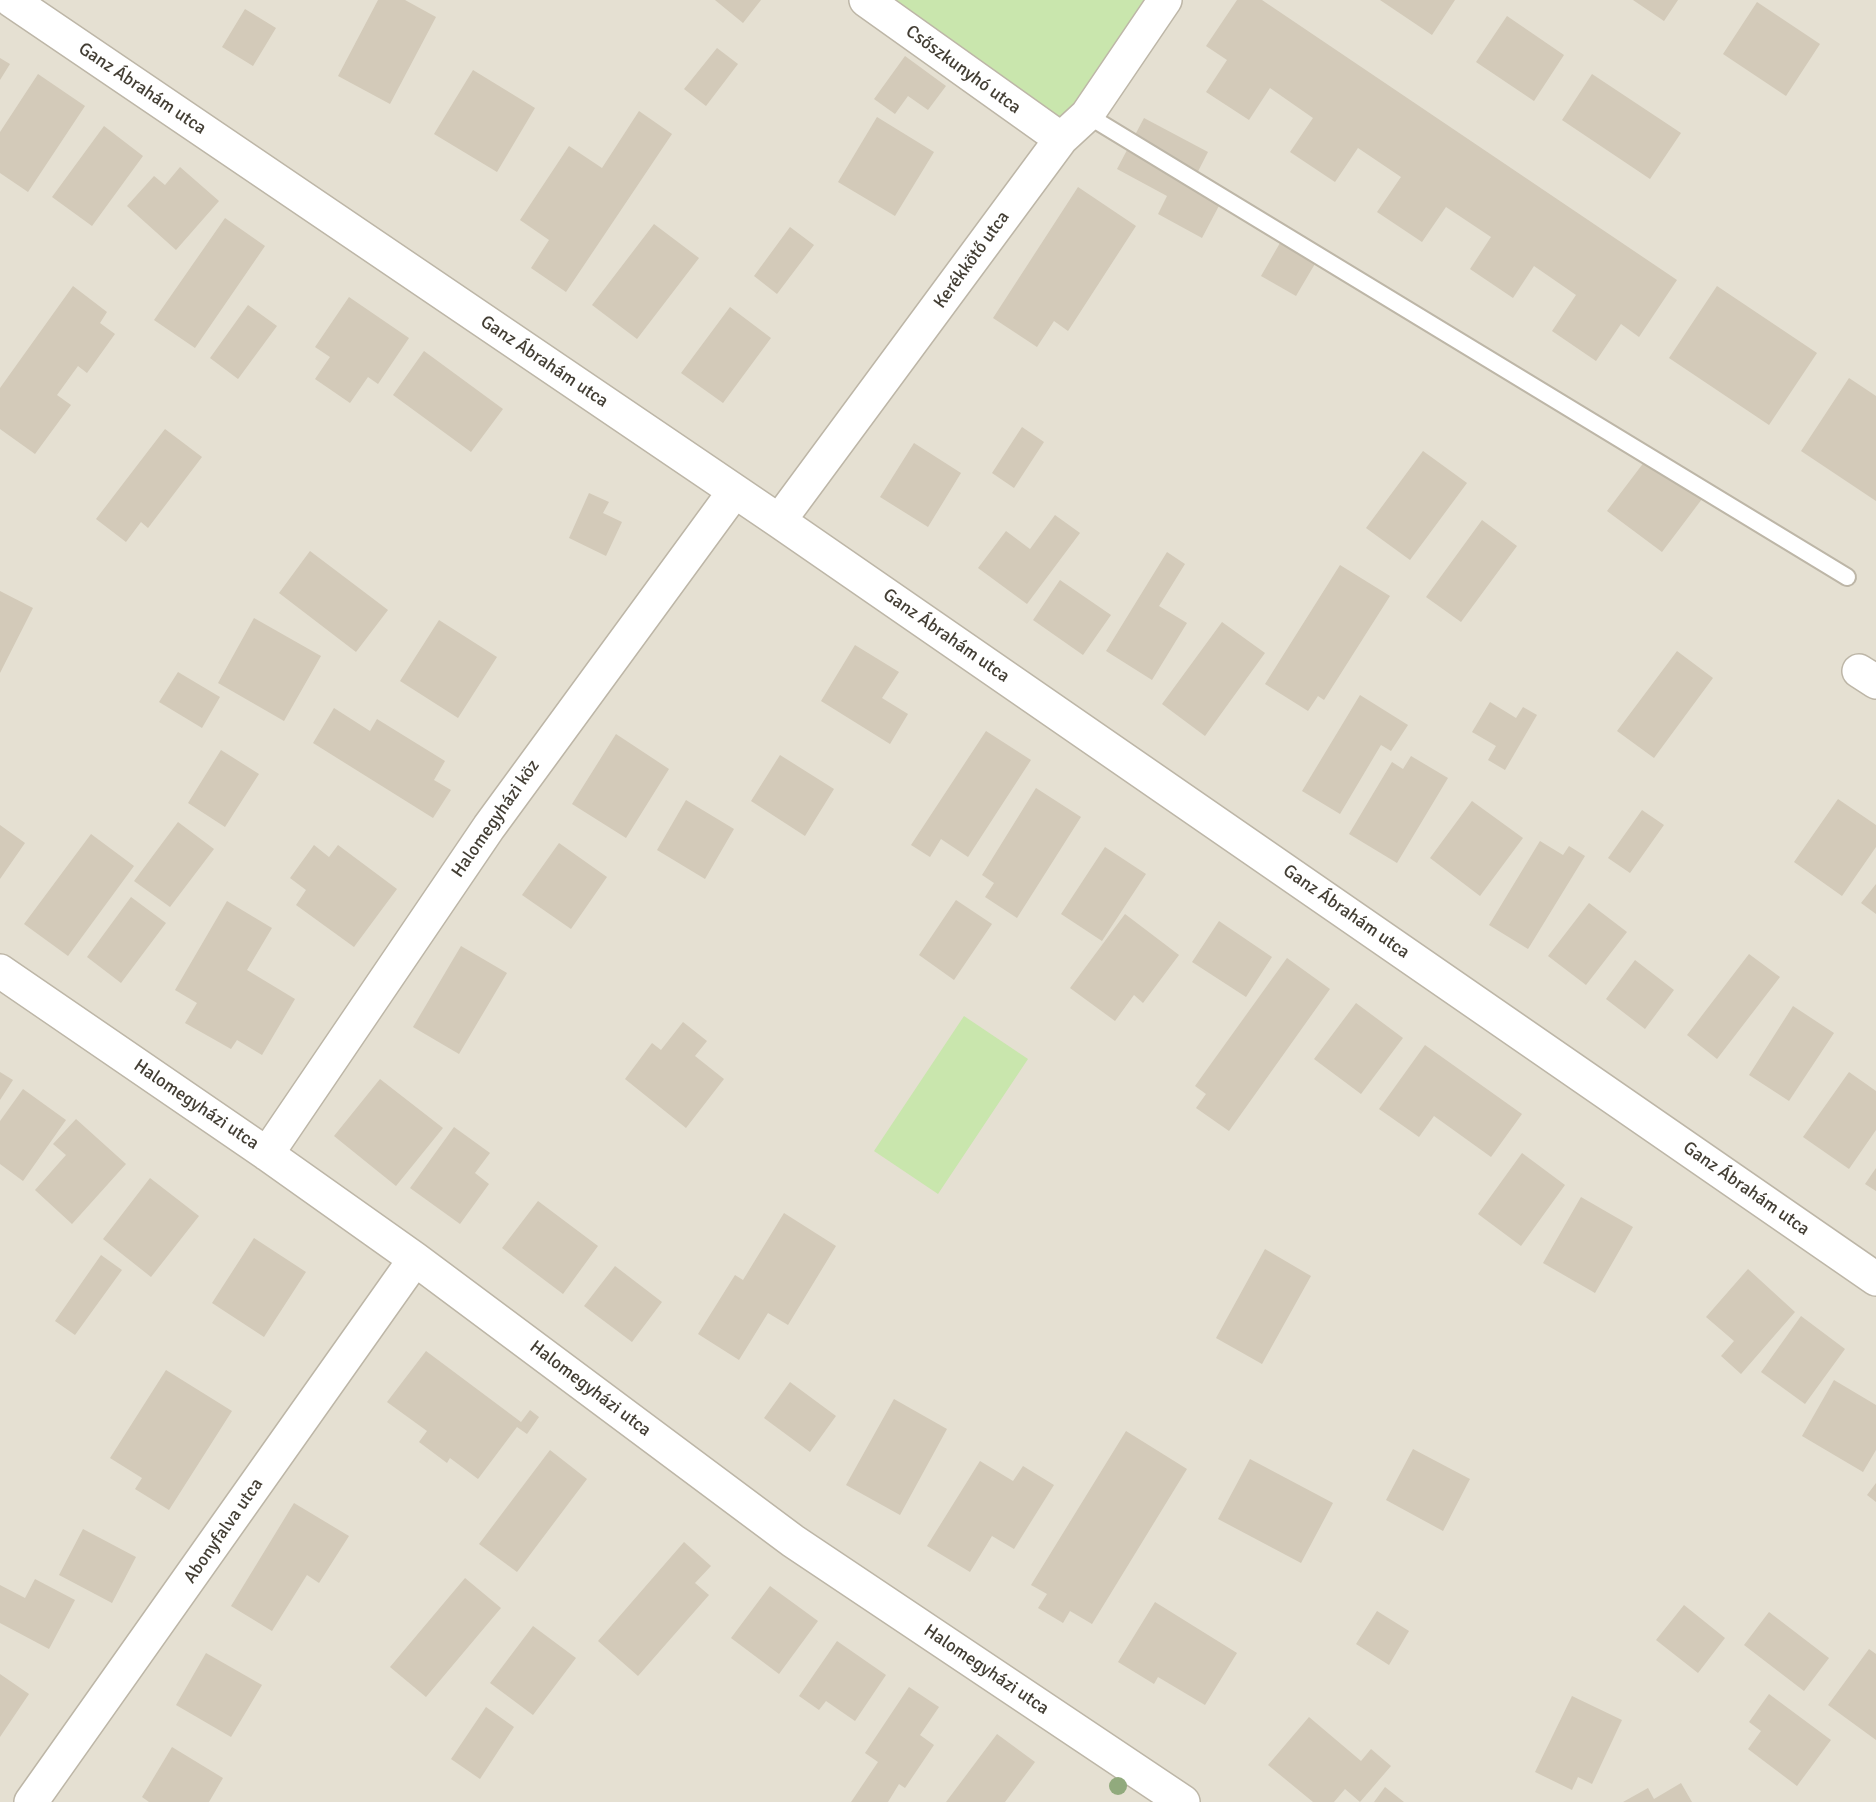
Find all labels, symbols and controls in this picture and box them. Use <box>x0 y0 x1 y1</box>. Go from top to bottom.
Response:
street label: Csőszkunyhó utca <box>901 21 1025 119</box>
street label: Ganz Ábrahám utca <box>74 38 210 140</box>
street label: Kerékkötő utca <box>930 207 1014 313</box>
street label: Ganz Ábrahám utca <box>476 311 612 413</box>
street label: Ganz Ábrahám utca <box>879 584 1013 688</box>
street label: Halomegyházi köz <box>447 756 545 882</box>
street label: Ganz Ábrahám utca <box>1279 860 1413 964</box>
street label: Halomegyházi utca <box>129 1055 263 1155</box>
street label: Ganz Ábrahám utca <box>1679 1137 1813 1241</box>
street label: Halomegyházi utca <box>525 1336 655 1442</box>
street label: Abonyfalva utca <box>180 1474 268 1588</box>
street label: Halomegyházi utca <box>919 1620 1053 1720</box>

